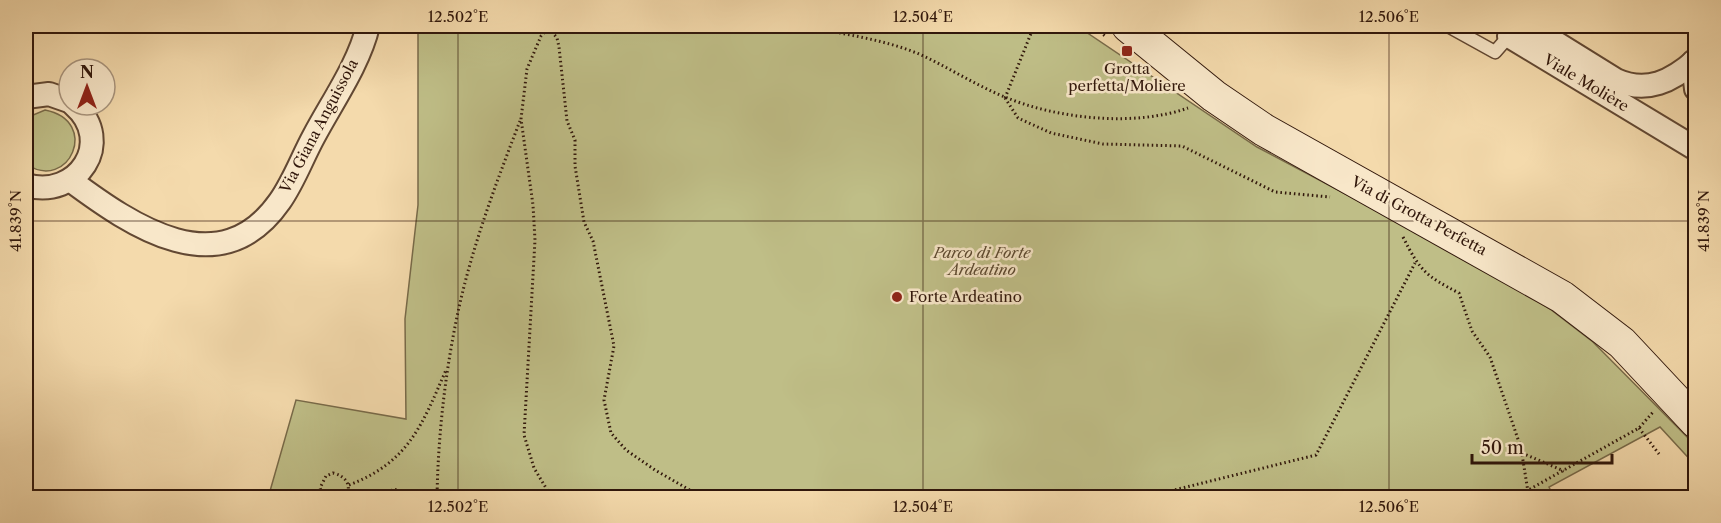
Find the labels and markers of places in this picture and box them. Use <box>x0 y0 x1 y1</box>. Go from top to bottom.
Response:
marker: Grotta perfetta/Moliere <box>1120 44 1134 58</box>
place label: Grotta perfetta/Moliere <box>1068 59 1186 95</box>
place label: Forte Ardeatino <box>909 287 1022 306</box>
marker: Forte Ardeatino <box>890 290 904 304</box>

